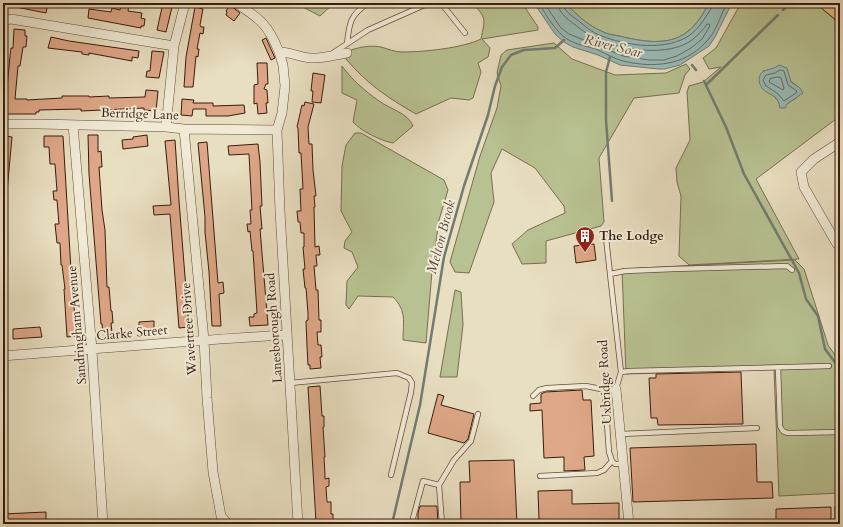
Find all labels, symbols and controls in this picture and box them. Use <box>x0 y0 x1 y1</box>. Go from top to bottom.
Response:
water label: River Soar <box>582 30 644 62</box>
street label: Berridge Lane <box>101 104 180 124</box>
water label: Melton Brook <box>422 198 460 276</box>
building icon: The Lodge <box>574 225 596 253</box>
place label: The Lodge <box>599 227 664 245</box>
street label: Sandringham Avenue <box>63 265 91 385</box>
street label: Lanesborough Road <box>261 272 287 384</box>
street label: Wavertree Drive <box>177 282 201 377</box>
street label: Clarke Street <box>96 321 168 345</box>
street label: Uxbridge Road <box>594 339 616 425</box>

